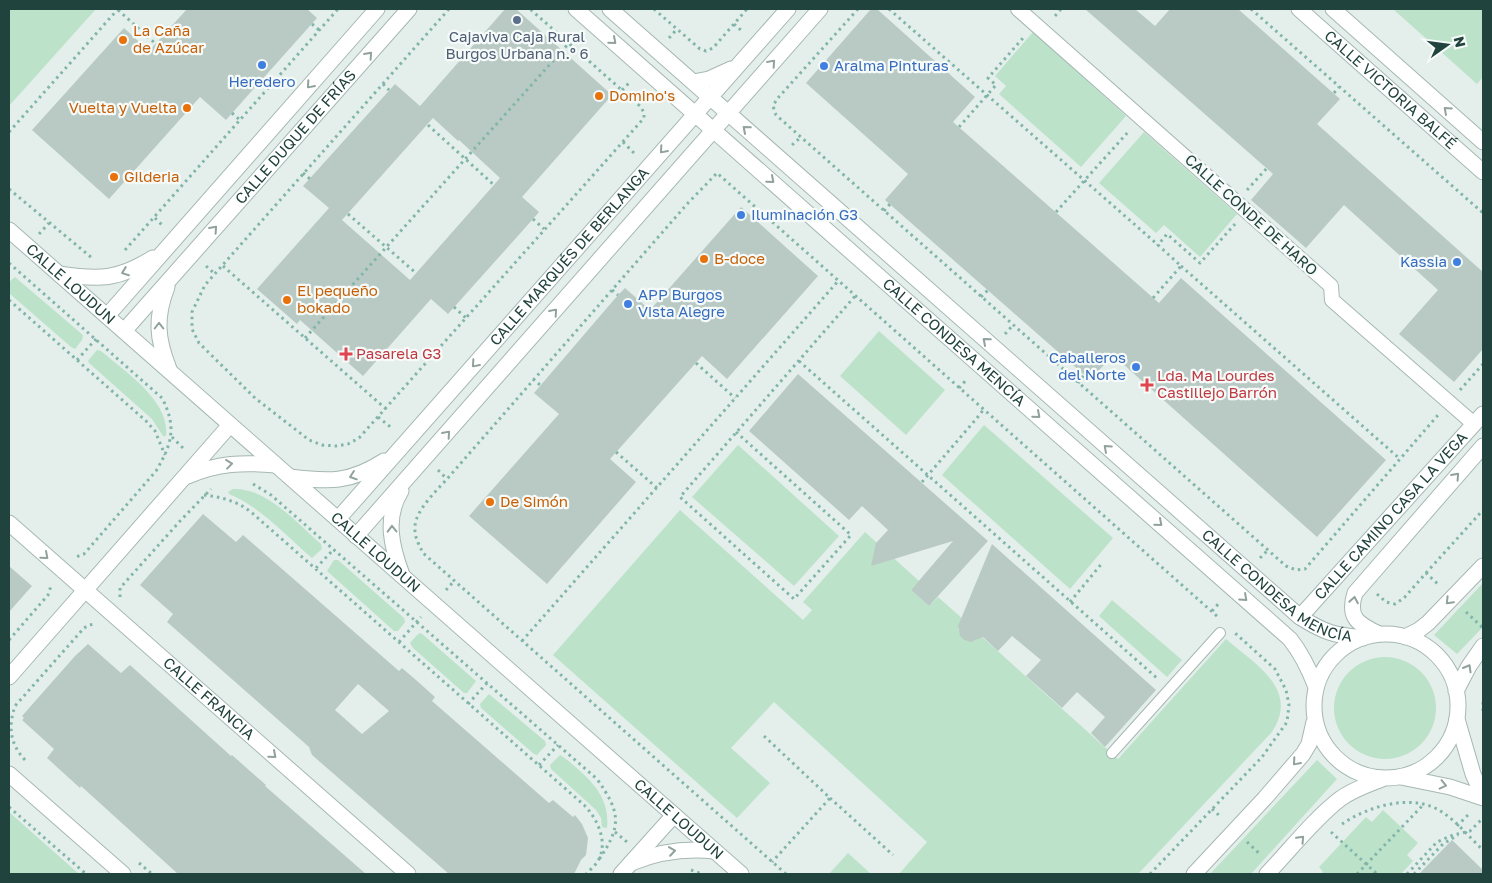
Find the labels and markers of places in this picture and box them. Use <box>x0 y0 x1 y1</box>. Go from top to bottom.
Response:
marker: Cajaviva Caja Rural Burgos Urbana n.º 6 <box>511 14 523 26</box>
place label: La Caña de Azúcar <box>133 21 204 56</box>
place label: Cajaviva Caja Rural Burgos Urbana n.º 6 <box>446 27 588 62</box>
marker: La Caña de Azúcar <box>117 34 129 46</box>
place label: Aralma Pinturas <box>834 56 949 74</box>
marker: Heredero <box>256 59 268 71</box>
marker: Aralma Pinturas <box>818 60 830 72</box>
place label: Heredero <box>228 72 296 90</box>
place label: Domino's <box>609 86 675 104</box>
marker: Domino's <box>593 90 605 102</box>
place label: Vuelta y Vuelta <box>69 98 177 116</box>
marker: Vuelta y Vuelta <box>181 102 193 114</box>
place label: Gilderia <box>124 167 180 185</box>
marker: Gilderia <box>108 171 120 183</box>
place label: Iluminación G3 <box>751 205 858 223</box>
marker: Iluminación G3 <box>735 209 747 221</box>
place label: B-doce <box>714 249 765 267</box>
place label: Kassia <box>1400 252 1447 270</box>
marker: B-doce <box>698 253 710 265</box>
marker: Kassia <box>1451 256 1463 268</box>
place label: El pequeño bokado <box>297 281 378 316</box>
place label: APP Burgos Vista Alegre <box>638 285 725 320</box>
marker: El pequeño bokado <box>281 294 293 306</box>
marker: APP Burgos Vista Alegre <box>622 298 634 310</box>
place label: Pasarela G3 <box>356 344 441 362</box>
marker: Pasarela G3 <box>340 348 352 360</box>
place label: Caballeros del Norte <box>1049 348 1126 383</box>
marker: Caballeros del Norte <box>1130 361 1142 373</box>
place label: Lda. Mª Lourdes Castillejo Barrón <box>1157 366 1277 401</box>
marker: Lda. Mª Lourdes Castillejo Barrón <box>1141 379 1153 391</box>
place label: De Simón <box>500 492 568 510</box>
marker: De Simón <box>484 496 496 508</box>

